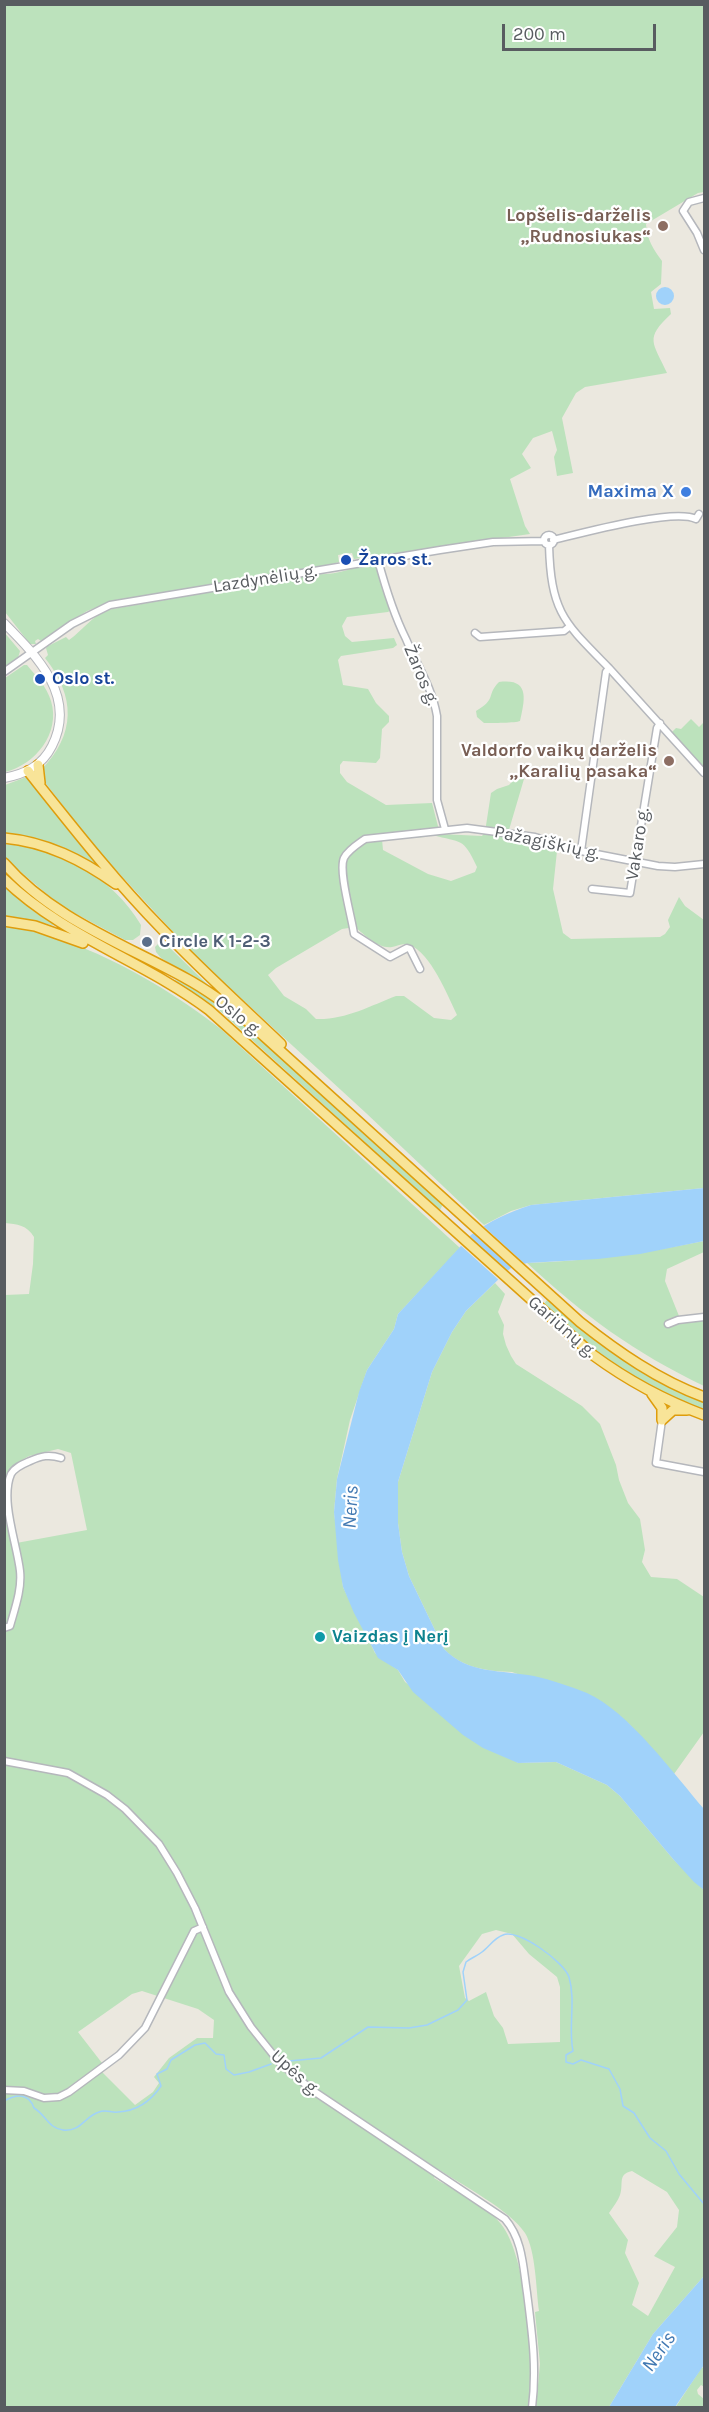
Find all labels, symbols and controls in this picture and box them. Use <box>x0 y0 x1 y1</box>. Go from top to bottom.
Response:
scale bar <box>505 12 660 50</box>
text: 200 m <box>513 23 566 45</box>
place label: Lopšelis-darželis „Rudnosiukas“ <box>506 205 651 248</box>
marker: Lopšelis-darželis „Rudnosiukas“ <box>656 219 670 233</box>
place label: Maxima X <box>587 481 674 503</box>
marker: Maxima X <box>679 485 693 499</box>
place label: Žaros st. <box>358 549 432 571</box>
marker: Žaros st. <box>339 553 353 567</box>
street label: Lazdynėlių g. <box>211 560 319 598</box>
street label: Žaros g. <box>399 641 443 709</box>
place label: Oslo st. <box>52 668 114 690</box>
marker: Oslo st. <box>33 672 47 686</box>
place label: Valdorfo vaikų darželis „Karalių pasaka“ <box>461 740 657 783</box>
marker: Valdorfo vaikų darželis „Karalių pasaka“ <box>662 754 676 768</box>
street label: Vakaro g. <box>622 806 654 882</box>
street label: Pažagiškių g. <box>492 821 602 865</box>
place label: Circle K 1-2-3 <box>159 931 271 953</box>
marker: Circle K 1-2-3 <box>140 935 154 949</box>
street label: Oslo g. <box>210 991 266 1041</box>
street label: Gariūnų g. <box>523 1291 601 1363</box>
water label: Neris <box>338 1485 364 1529</box>
place label: Vaizdas į Nerį <box>332 1626 449 1648</box>
marker: Vaizdas į Nerį <box>313 1630 327 1644</box>
street label: Upės g. <box>266 2045 324 2101</box>
water label: Neris <box>637 2327 681 2377</box>

